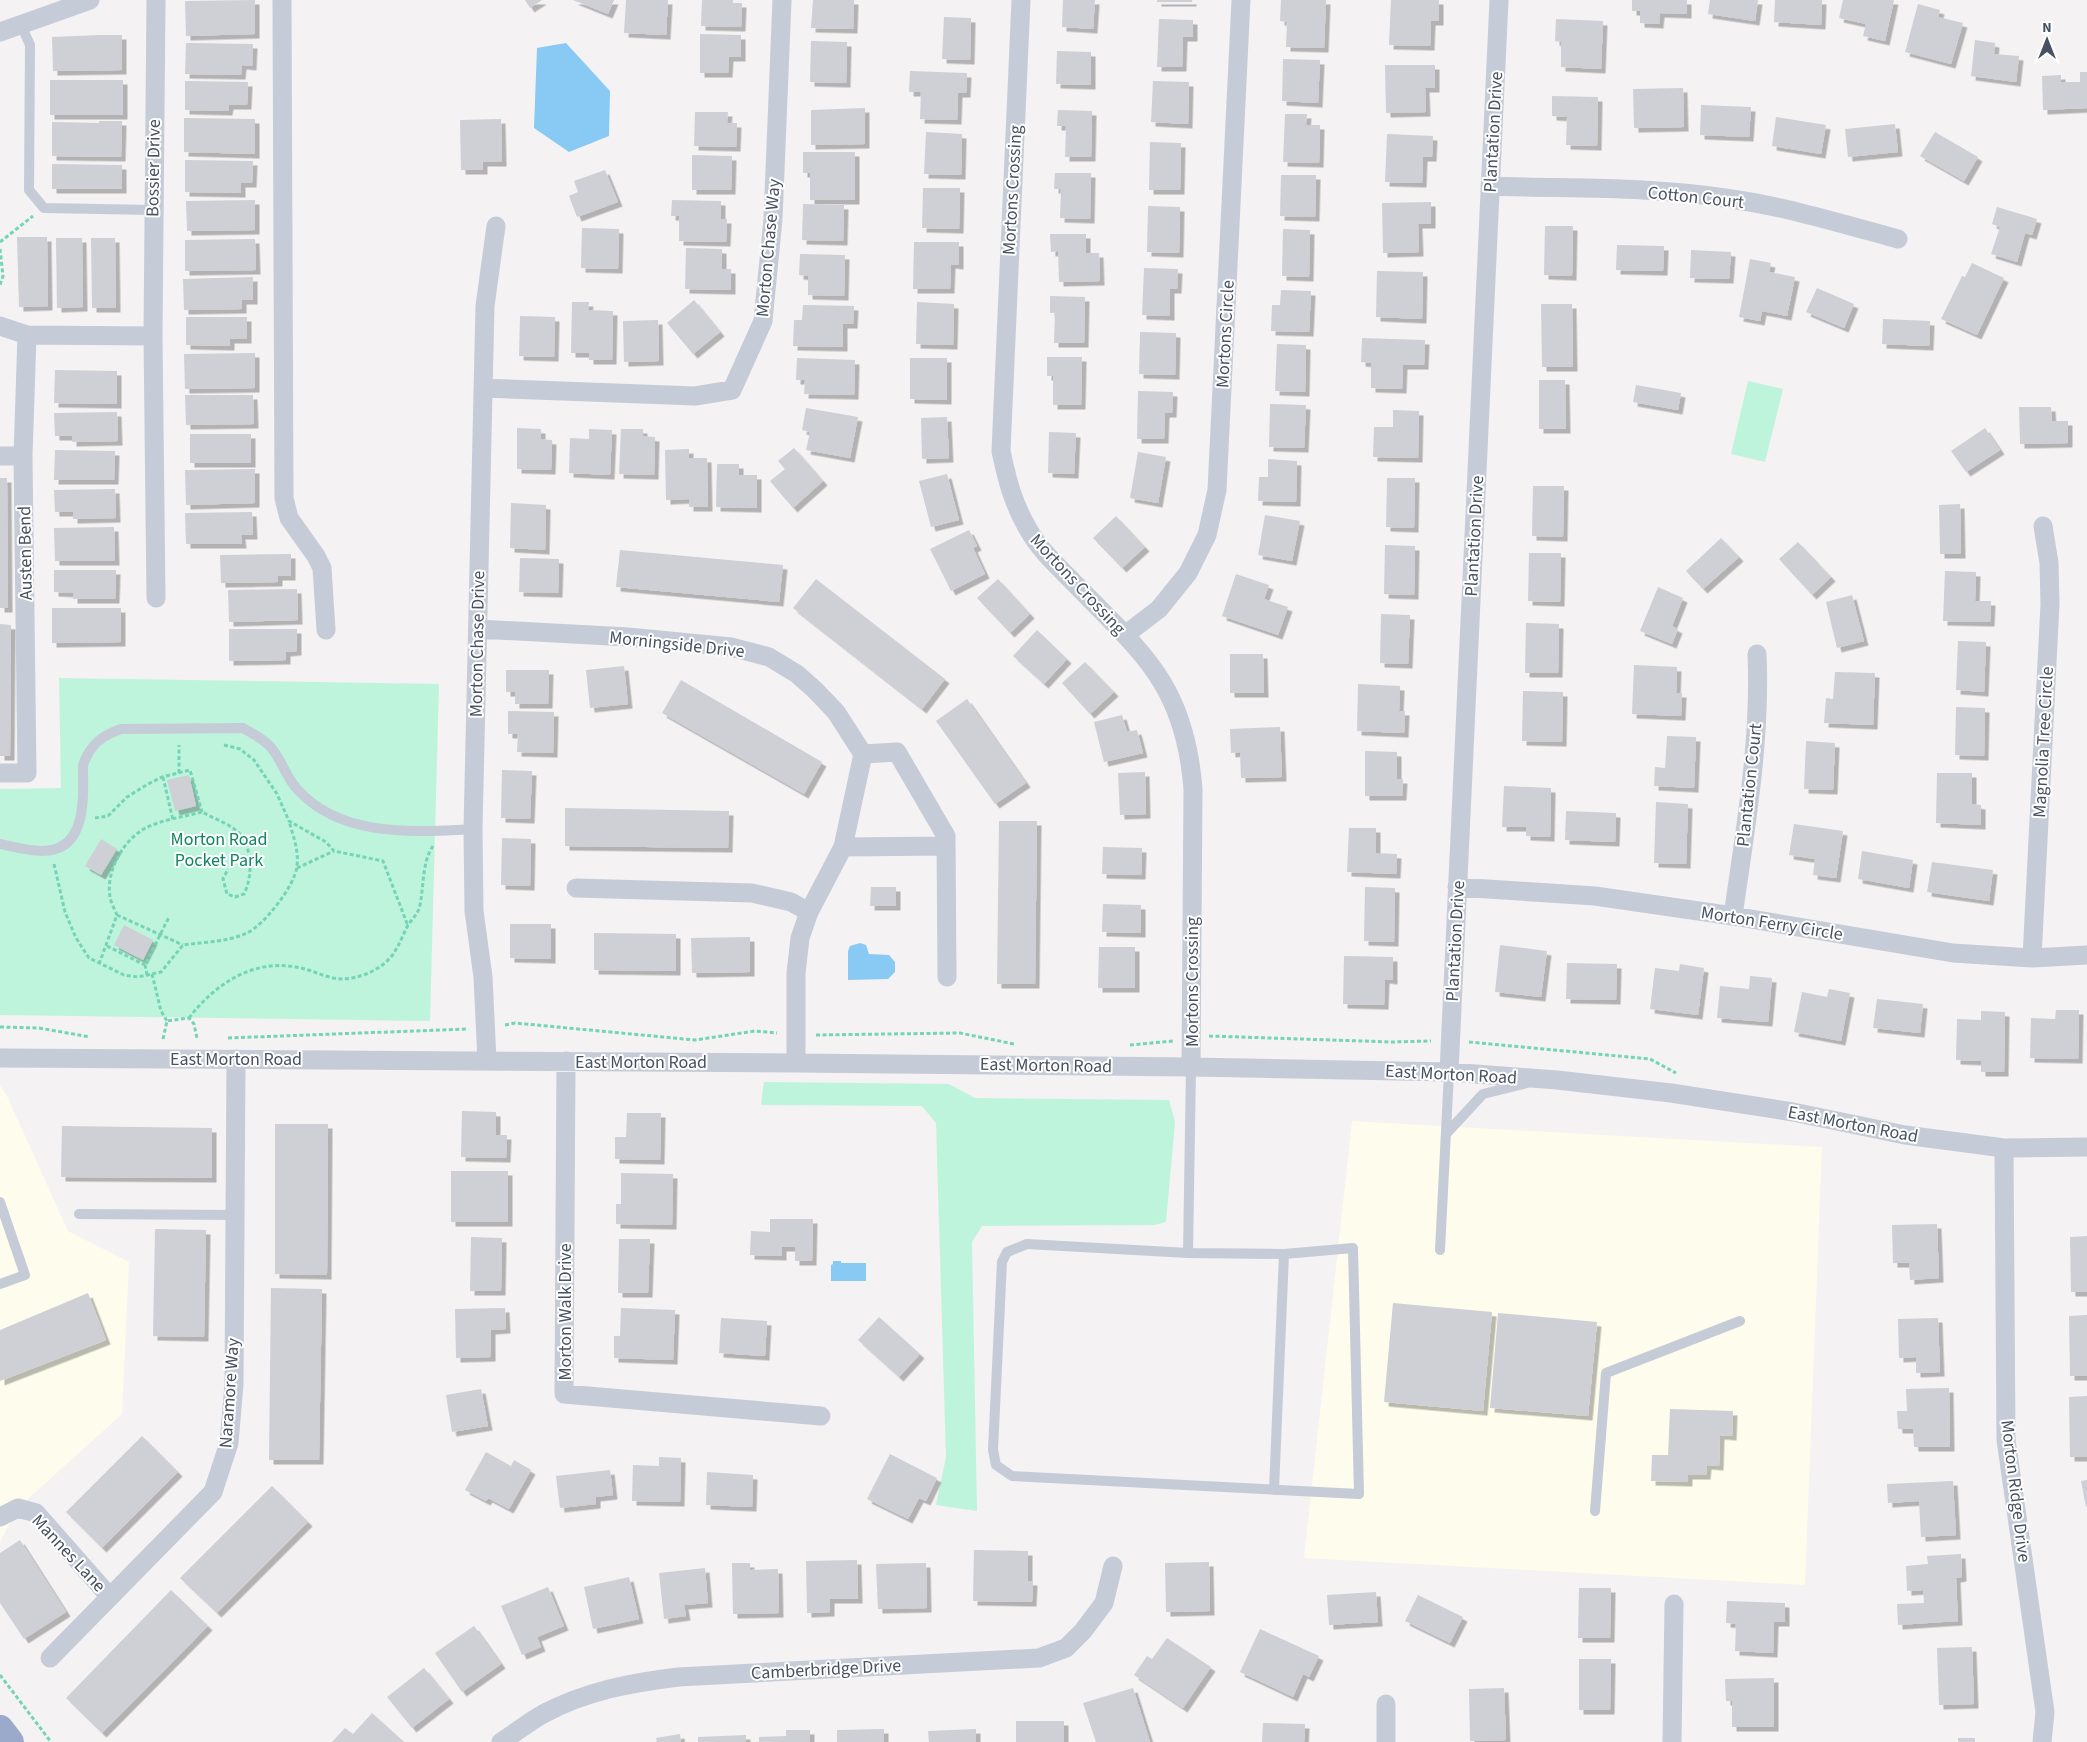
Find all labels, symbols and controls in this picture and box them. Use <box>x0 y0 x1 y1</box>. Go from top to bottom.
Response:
north arrow <box>2022 15 2072 65</box>
text: N <box>2042 18 2052 38</box>
street label: Plantation Drive <box>1478 71 1509 193</box>
street label: Bossier Drive <box>140 119 167 217</box>
street label: Mortons Crossing <box>997 124 1028 256</box>
street label: Morton Chase Way <box>750 177 787 318</box>
street label: Cotton Court <box>1647 180 1745 215</box>
street label: Mortons Circle <box>1210 279 1241 389</box>
street label: Plantation Drive <box>1459 475 1490 597</box>
street label: Austen Bend <box>12 506 39 600</box>
street label: Mortons Crossing <box>1024 528 1131 640</box>
street label: Morton Chase Drive <box>464 571 491 717</box>
street label: Morningside Drive <box>608 625 746 664</box>
street label: Magnolia Tree Circle <box>2027 666 2060 818</box>
street label: Plantation Court <box>1731 722 1768 848</box>
park label: Morton Road Pocket Park <box>171 827 267 873</box>
street label: Plantation Drive <box>1440 880 1471 1002</box>
street label: Morton Ferry Circle <box>1699 900 1845 947</box>
street label: Mortons Crossing <box>1180 917 1205 1047</box>
street label: East Morton Road <box>170 1047 302 1072</box>
street label: East Morton Road <box>575 1050 707 1075</box>
street label: East Morton Road <box>980 1052 1112 1079</box>
street label: East Morton Road <box>1384 1059 1518 1090</box>
street label: East Morton Road <box>1786 1100 1920 1149</box>
street label: Morton Walk Drive <box>553 1243 578 1381</box>
street label: Naramore Way <box>213 1337 246 1449</box>
street label: Morton Ridge Drive <box>1994 1418 2037 1564</box>
street label: Mannes Lane <box>26 1509 111 1598</box>
street label: Camberbridge Drive <box>750 1653 902 1686</box>

